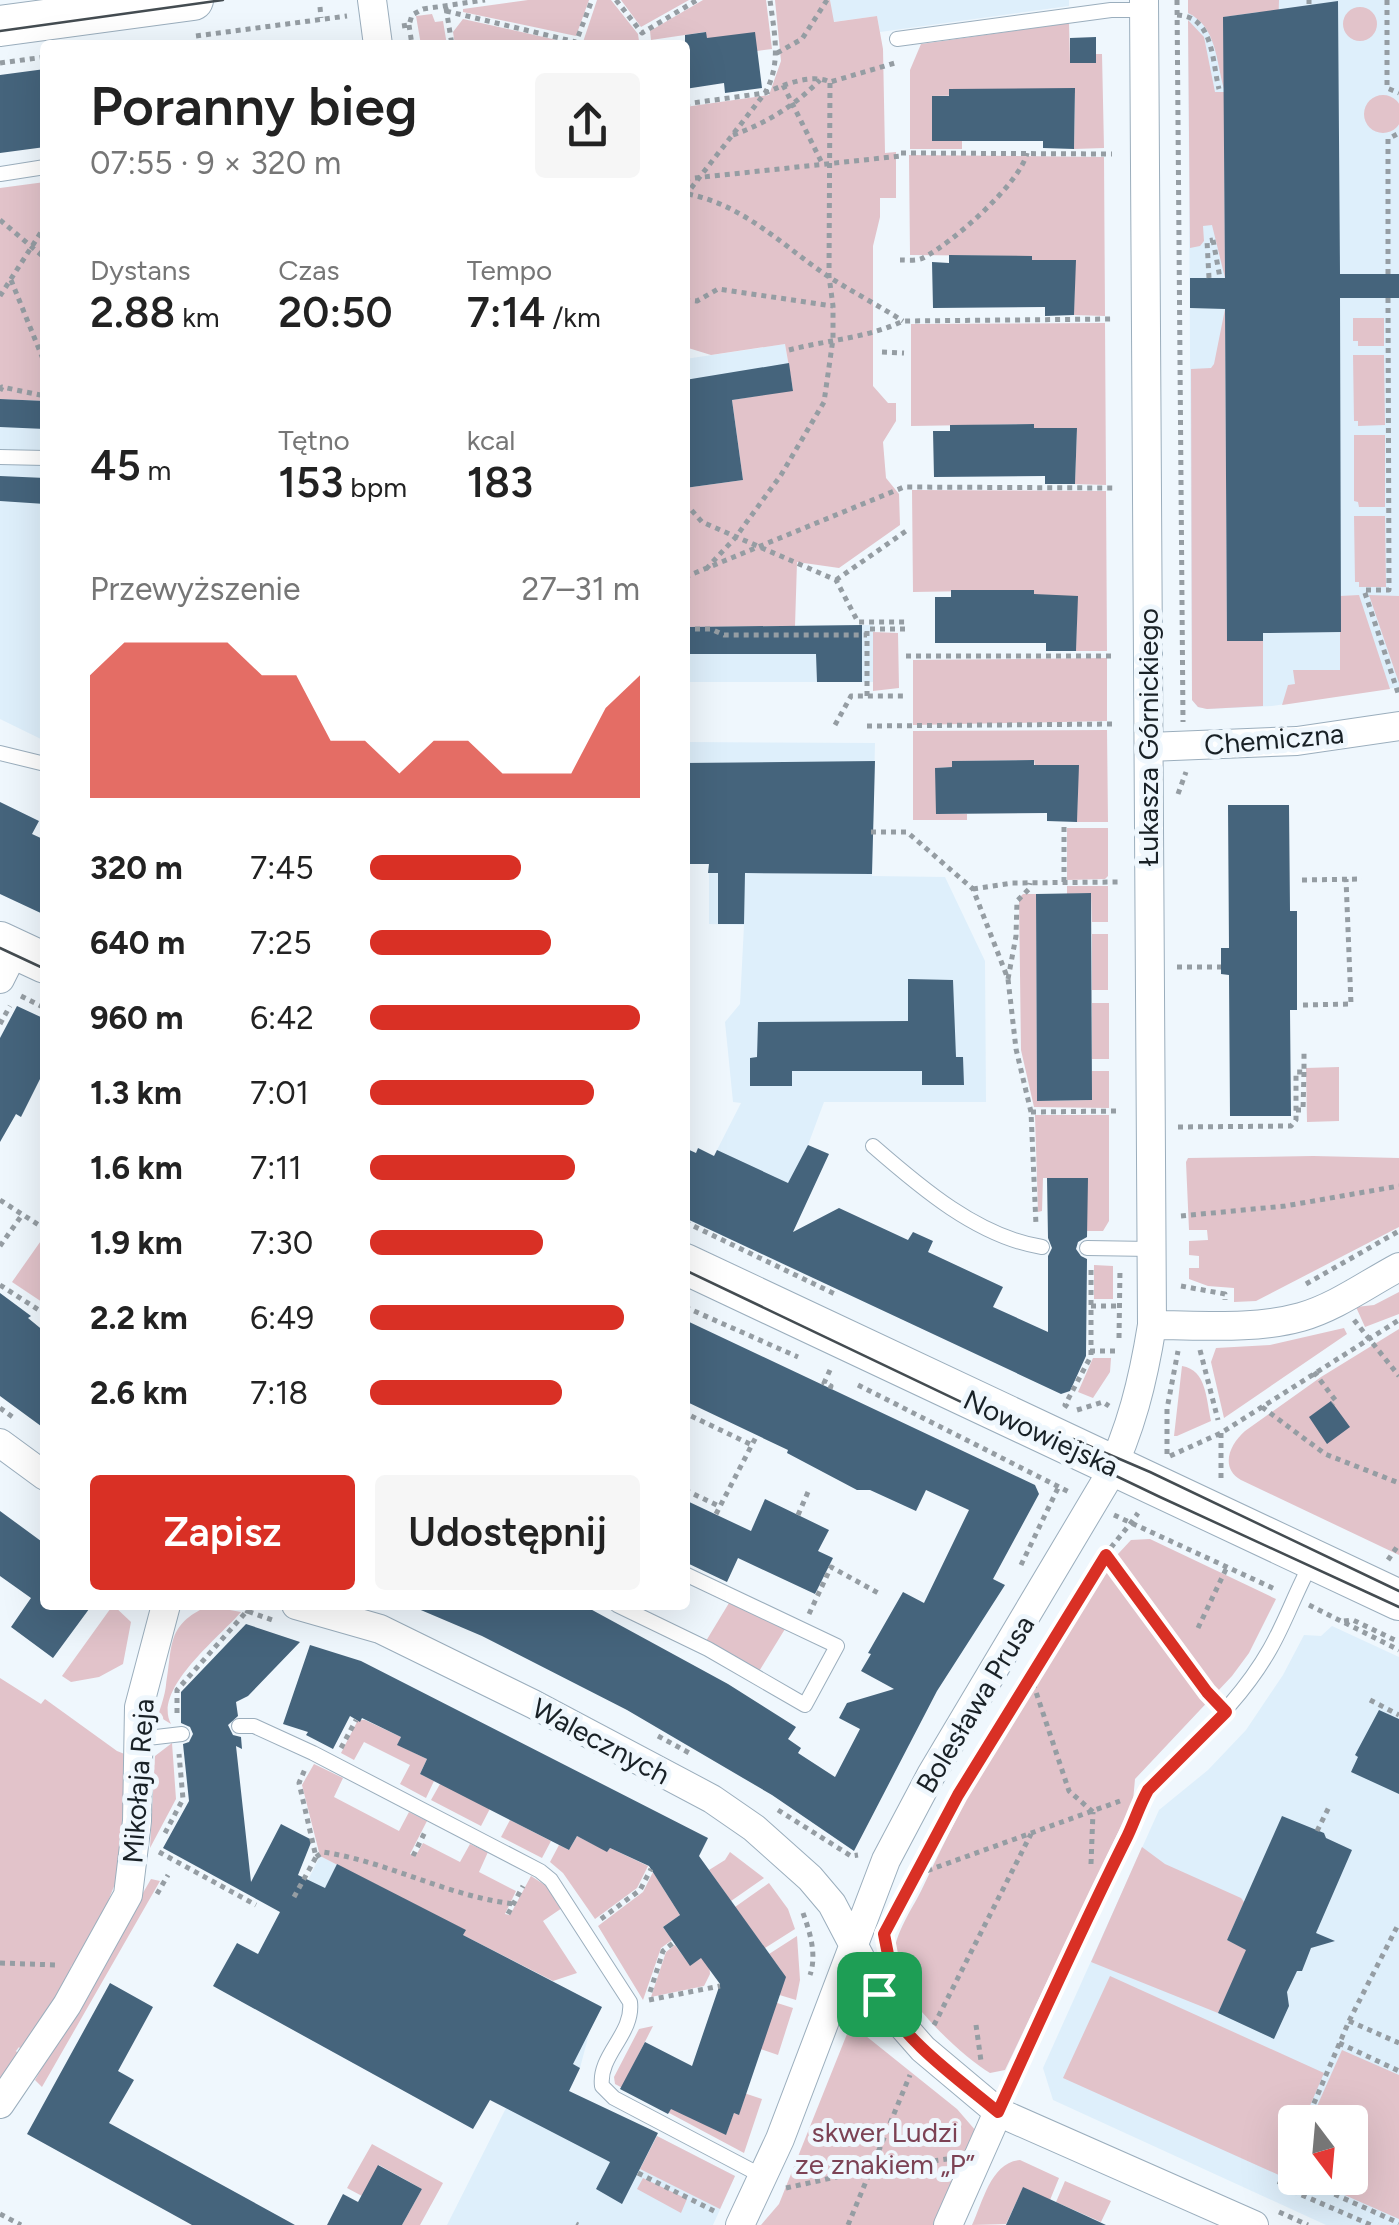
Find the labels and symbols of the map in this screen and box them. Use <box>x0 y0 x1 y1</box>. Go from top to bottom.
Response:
street label: Łukasza Górnickiego <box>1131 608 1165 866</box>
street label: Chemiczna <box>1203 716 1345 762</box>
street label: Nowowiejska <box>958 1382 1124 1484</box>
street label: Bolesława Prusa <box>909 1609 1041 1799</box>
street label: Walecznych <box>526 1691 676 1791</box>
street label: Mikołaja Reja <box>115 1697 161 1865</box>
pin <box>837 1952 922 2037</box>
north arrow <box>1278 2105 1368 2195</box>
park label: skwer Ludzi ze znakiem „P” <box>795 2115 975 2181</box>

